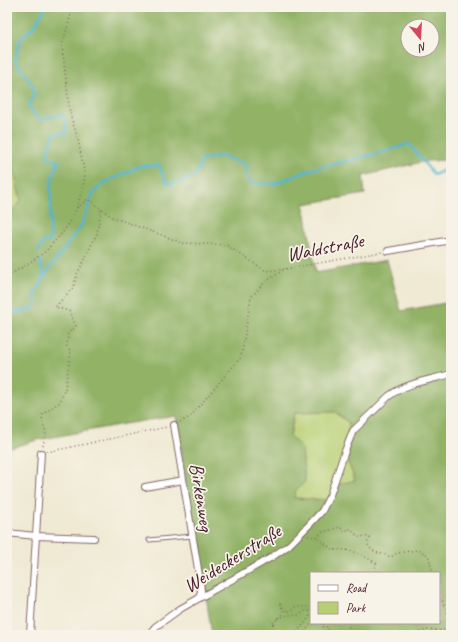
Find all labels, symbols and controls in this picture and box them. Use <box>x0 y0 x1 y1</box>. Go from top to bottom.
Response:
north arrow <box>400 18 440 58</box>
text: N <box>416 40 428 56</box>
street label: Waldstraße <box>285 228 367 267</box>
street label: Birkenweg <box>184 461 219 535</box>
street label: Weideckerstraße <box>179 518 287 598</box>
legend <box>310 572 440 624</box>
text: Road <box>346 580 368 596</box>
text: Park <box>346 600 367 616</box>

